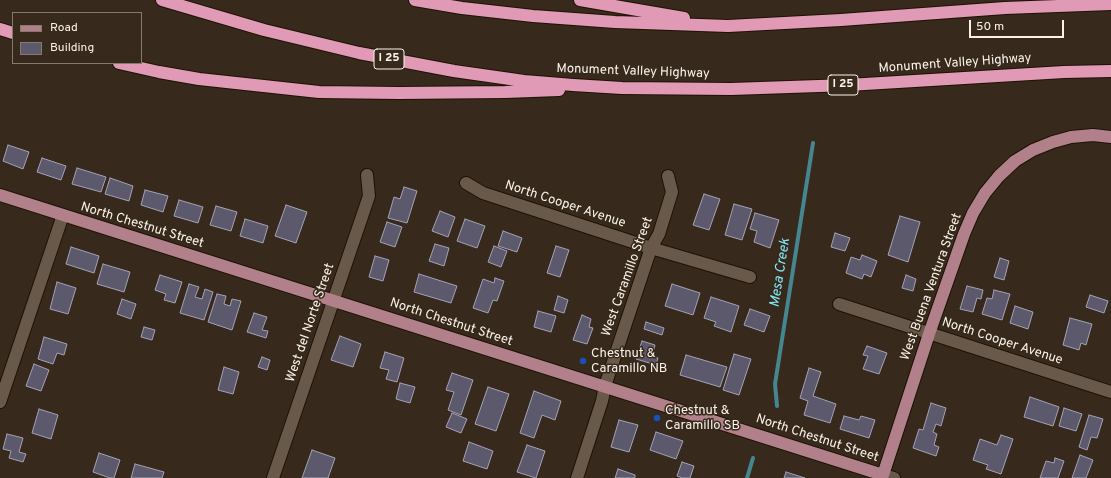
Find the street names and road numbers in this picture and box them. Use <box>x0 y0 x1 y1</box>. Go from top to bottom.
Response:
road number: I 25 <box>374 49 404 69</box>
street label: Monument Valley Highway <box>878 51 1032 77</box>
street label: Monument Valley Highway <box>556 62 710 82</box>
road number: I 25 <box>828 75 858 95</box>
street label: North Cooper Avenue <box>503 178 627 232</box>
street label: North Chestnut Street <box>78 200 206 252</box>
street label: West Buena Ventura Street <box>898 211 966 363</box>
street label: West Caramillo Street <box>599 215 657 339</box>
street label: West del Norte Street <box>283 262 339 384</box>
street label: North Chestnut Street <box>388 296 514 350</box>
street label: North Cooper Avenue <box>940 315 1064 369</box>
street label: North Chestnut Street <box>754 412 880 466</box>

